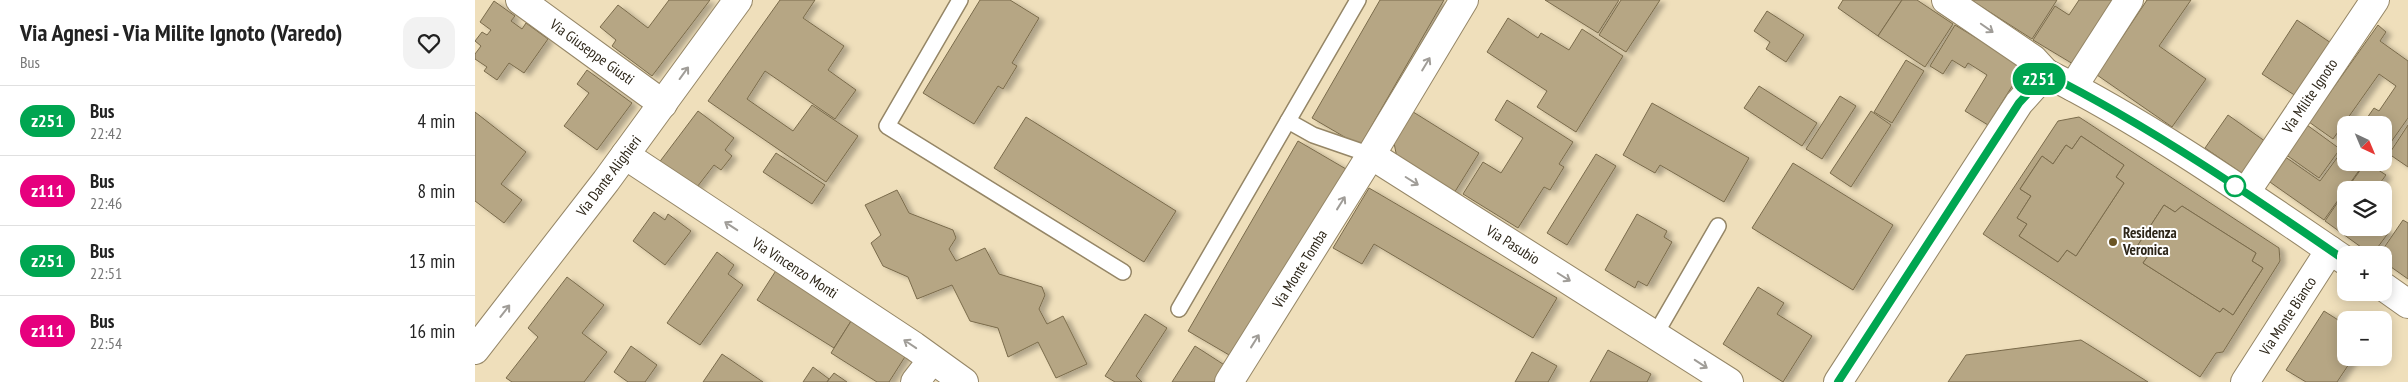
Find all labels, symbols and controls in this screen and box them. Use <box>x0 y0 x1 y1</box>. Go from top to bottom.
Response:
street label: Via Giuseppe Giusti <box>546 14 638 89</box>
text: Via Agnesi - Via Milite Ignoto (Varedo) <box>20 17 342 48</box>
button: heart <box>403 17 455 69</box>
one-way arrow <box>1979 23 1993 33</box>
text: Bus <box>20 52 40 72</box>
street label: Via Milite Ignoto <box>2277 55 2341 137</box>
one-way arrow <box>1421 57 1431 71</box>
line badge: z251 <box>2004 63 2074 95</box>
one-way arrow <box>679 67 690 80</box>
text: z251 <box>2023 67 2055 90</box>
text: Bus <box>90 99 114 123</box>
text: z251 <box>31 109 64 132</box>
text: 4 min <box>418 109 455 133</box>
north arrow <box>2337 116 2393 171</box>
map controls <box>2337 116 2392 366</box>
text: 22:42 <box>90 123 122 143</box>
street label: Via Dante Alighieri <box>571 131 645 221</box>
text: Bus <box>90 169 114 193</box>
unlabelled marker <box>2224 175 2246 197</box>
one-way arrow <box>1405 176 1419 186</box>
text: z111 <box>31 179 64 202</box>
text: 8 min <box>418 179 455 203</box>
button: layers <box>2337 181 2392 236</box>
text: 22:46 <box>90 193 122 213</box>
one-way arrow <box>1337 196 1347 210</box>
street label: Via Pasubio <box>1482 220 1544 268</box>
one-way arrow <box>724 221 738 231</box>
place label: Residenza Veronica <box>2122 223 2177 259</box>
street label: Via Monte Tomba <box>1267 226 1331 312</box>
street label: Via Vincenzo Monti <box>748 232 842 302</box>
marker: Residenza Veronica <box>2107 236 2119 248</box>
text: Bus <box>90 239 114 263</box>
button: + <box>2337 246 2392 301</box>
text: z251 <box>31 249 64 272</box>
text: 13 min <box>409 249 455 273</box>
text: 22:51 <box>90 263 122 283</box>
one-way arrow <box>1557 273 1571 283</box>
street label: Via Monte Bianco <box>2255 273 2320 359</box>
one-way arrow <box>500 304 510 318</box>
text: Bus <box>90 309 114 333</box>
button: − <box>2337 311 2392 366</box>
text: z111 <box>31 319 64 342</box>
text: 16 min <box>409 319 455 343</box>
text: 22:54 <box>90 333 122 353</box>
one-way arrow <box>1251 334 1261 348</box>
one-way arrow <box>903 339 917 349</box>
one-way arrow <box>1694 360 1708 370</box>

